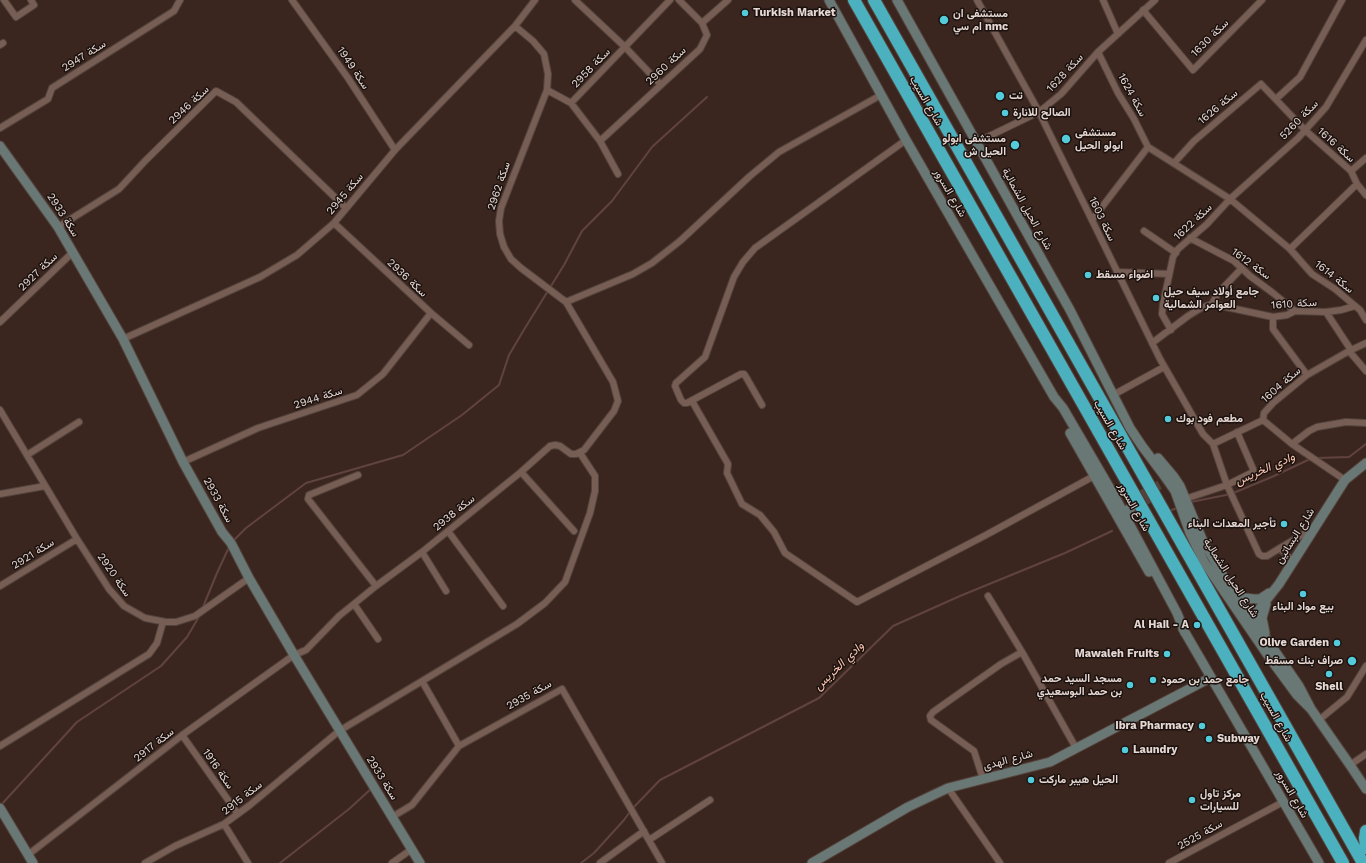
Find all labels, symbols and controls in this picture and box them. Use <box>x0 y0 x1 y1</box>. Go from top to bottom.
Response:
place label: Turkish Market <box>753 6 836 20</box>
place label: مستشفى ان ام سي nmc <box>953 7 1008 33</box>
marker: Turkish Market <box>740 8 750 18</box>
marker: مستشفى ان ام سي nmc <box>938 14 950 26</box>
street label: سكة 1630 <box>1188 16 1232 60</box>
street label: سكة 2947 <box>60 37 108 75</box>
street label: سكة 1949 <box>334 44 372 92</box>
street label: سكة 2960 <box>643 44 689 88</box>
street label: سكة 2958 <box>569 45 613 91</box>
street label: سكة 1628 <box>1044 51 1086 95</box>
street label: سكة 1624 <box>1115 71 1149 119</box>
street label: شارع السيب <box>907 74 945 128</box>
street label: سكة 2946 <box>166 83 212 127</box>
street label: سكة 1626 <box>1195 87 1241 127</box>
place label: تت <box>1009 89 1023 103</box>
marker: تت <box>994 90 1006 102</box>
street label: سكة 5260 <box>1277 97 1321 143</box>
place label: الصالح للانارة <box>1013 106 1071 120</box>
marker: الصالح للانارة <box>1000 108 1010 118</box>
street label: سكة 1616 <box>1315 125 1357 165</box>
place label: مستشفى ابولو الحيل <box>1075 126 1123 152</box>
place label: مستشفى ابولو الحيل ش <box>942 132 1006 158</box>
marker: مستشفى ابولو الحيل <box>1060 133 1072 145</box>
marker: مستشفى ابولو الحيل ش <box>1009 139 1021 151</box>
street label: سكة 2962 <box>485 160 513 212</box>
street label: شارع السرور <box>931 166 969 220</box>
street label: شارع الحيل الشمالية <box>999 166 1055 252</box>
street label: سكة 2945 <box>324 171 366 217</box>
street label: سكة 2933 <box>44 191 82 239</box>
street label: سكة 1603 <box>1086 195 1118 243</box>
street label: سكة 1622 <box>1171 201 1215 243</box>
street label: سكة 1612 <box>1229 245 1273 283</box>
street label: سكة 2927 <box>16 250 60 294</box>
street label: سكة 2936 <box>384 256 430 300</box>
street label: سكة 1614 <box>1312 258 1356 296</box>
place label: اضواء مسقط <box>1096 268 1153 282</box>
marker: اضواء مسقط <box>1083 270 1093 280</box>
place label: جامع أولاد سيف حيل العوامر الشمالية <box>1164 285 1259 311</box>
marker: جامع أولاد سيف حيل العوامر الشمالية <box>1151 293 1161 303</box>
street label: سكة 1610 <box>1271 296 1317 312</box>
street label: سكة 1604 <box>1258 364 1304 406</box>
street label: سكة 2944 <box>292 384 344 412</box>
street label: شارع السيب <box>1091 398 1129 452</box>
place label: مطعم فود بوك <box>1176 412 1243 426</box>
marker: مطعم فود بوك <box>1163 414 1173 424</box>
water label: وادي الخريس <box>1233 449 1297 489</box>
street label: سكة 2933 <box>200 475 236 525</box>
street label: شارع السرور <box>1115 480 1153 534</box>
street label: سكة 2938 <box>430 492 478 534</box>
street label: شارع البساتين <box>1273 506 1317 566</box>
place label: تأجير المعدات البناء <box>1188 517 1276 531</box>
marker: تأجير المعدات البناء <box>1279 519 1289 529</box>
street label: سكة 2921 <box>9 536 57 572</box>
street label: شارع الحيل الشمالية <box>1201 536 1261 620</box>
street label: سكة 2920 <box>94 551 134 599</box>
marker: بيع مواد البناء <box>1298 589 1308 599</box>
place label: بيع مواد البناء <box>1272 600 1334 614</box>
place label: Al Hail - A <box>1134 618 1189 632</box>
marker: Al Hail - A <box>1192 620 1202 630</box>
place label: Olive Garden <box>1259 636 1329 650</box>
marker: Olive Garden <box>1332 638 1342 648</box>
water label: وادي الخريس <box>811 639 867 693</box>
place label: Mawaleh Fruits <box>1075 647 1159 661</box>
marker: Mawaleh Fruits <box>1162 649 1172 659</box>
place label: صراف بنك مسقط <box>1265 654 1343 668</box>
marker: صراف بنك مسقط <box>1346 655 1358 667</box>
marker: Shell <box>1324 669 1334 679</box>
place label: مسجد السيد حمد بن حمد البوسعيدي <box>1037 672 1122 698</box>
place label: جامع حمد بن حمود <box>1161 673 1249 687</box>
marker: جامع حمد بن حمود <box>1148 675 1158 685</box>
street label: سكة 2935 <box>504 677 554 713</box>
marker: مسجد السيد حمد بن حمد البوسعيدي <box>1125 680 1135 690</box>
place label: Shell <box>1315 680 1343 694</box>
street label: شارع السيب <box>1257 690 1295 744</box>
place label: Ibra Pharmacy <box>1115 719 1194 733</box>
marker: Ibra Pharmacy <box>1197 721 1207 731</box>
street label: سكة 2917 <box>131 725 177 765</box>
place label: Subway <box>1217 732 1260 746</box>
marker: Subway <box>1204 734 1214 744</box>
place label: Laundry <box>1133 743 1177 757</box>
marker: Laundry <box>1120 745 1130 755</box>
street label: سكة 1916 <box>199 746 237 792</box>
street label: شارع الهدى <box>982 747 1034 773</box>
street label: سكة 2933 <box>363 753 401 803</box>
street label: شارع السرور <box>1273 767 1311 821</box>
place label: الحيل هيبر ماركت <box>1039 773 1118 787</box>
marker: الحيل هيبر ماركت <box>1026 775 1036 785</box>
street label: سكة 2915 <box>219 778 265 818</box>
place label: مركز تاول للسيارات <box>1200 787 1241 813</box>
marker: مركز تاول للسيارات <box>1187 795 1197 805</box>
street label: سكة 2525 <box>1175 817 1225 853</box>

